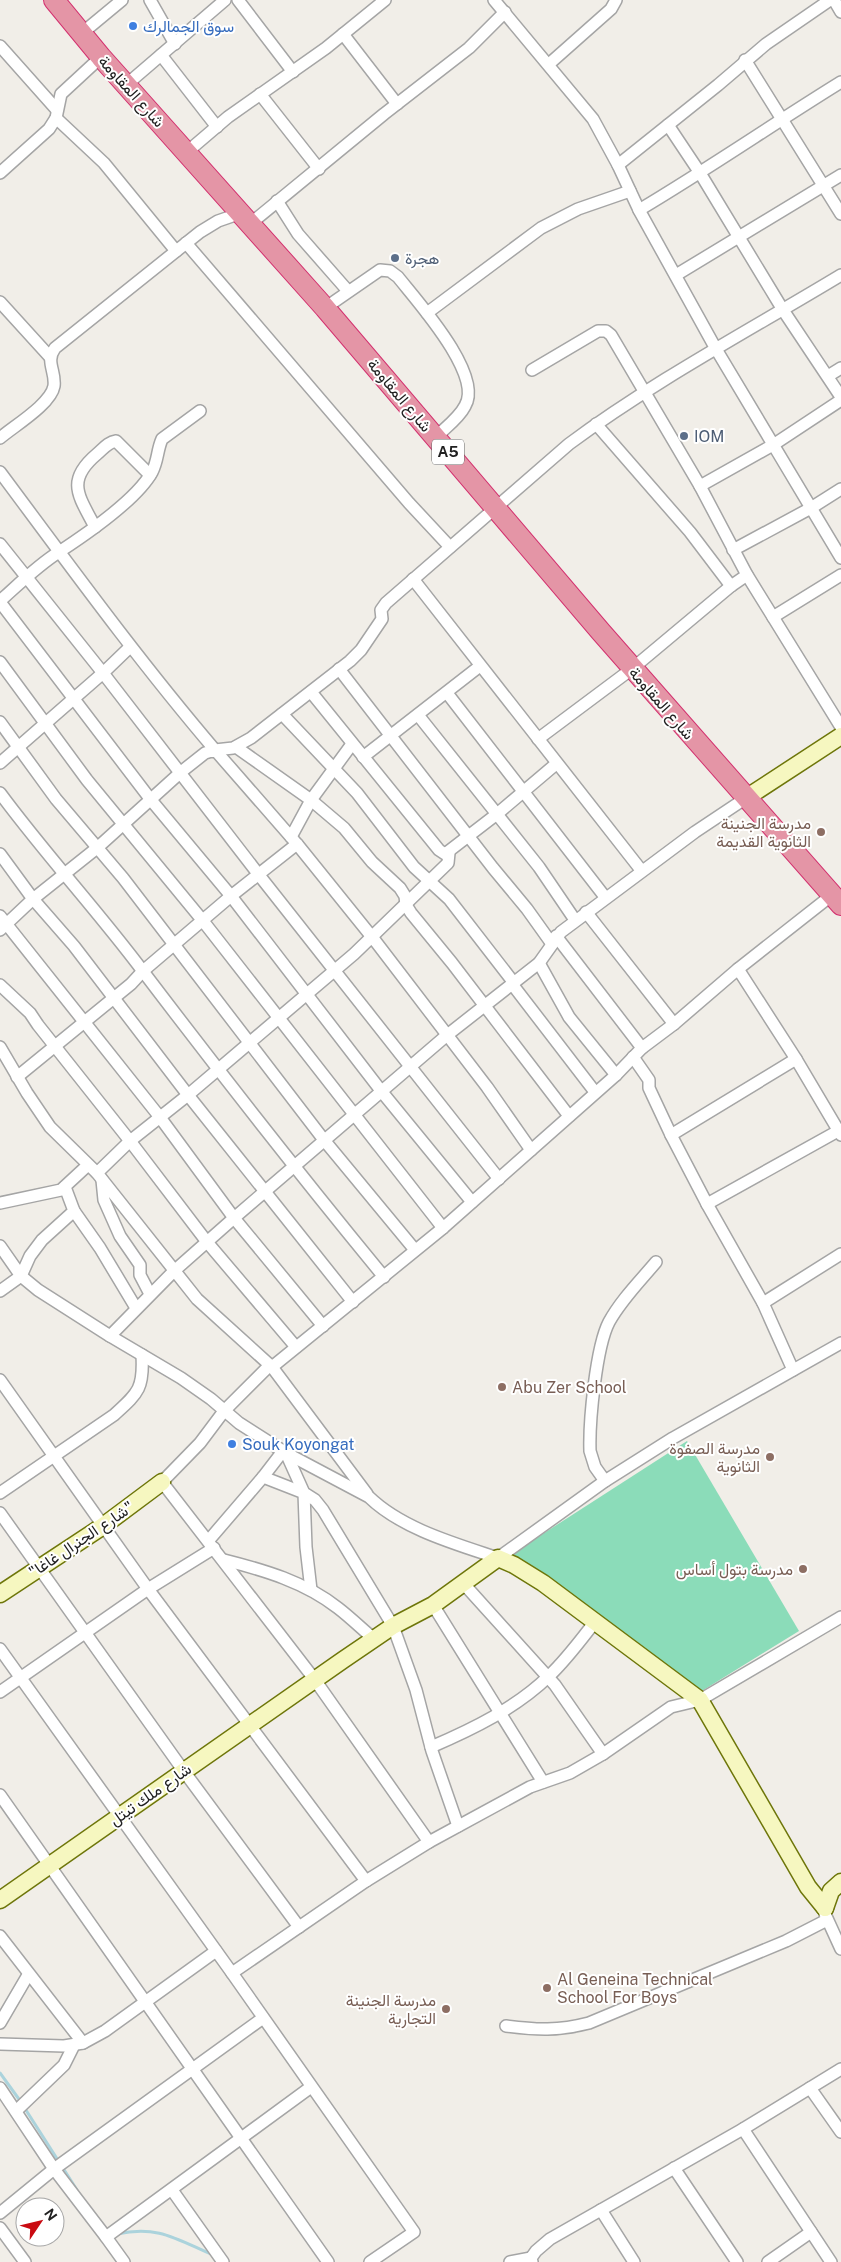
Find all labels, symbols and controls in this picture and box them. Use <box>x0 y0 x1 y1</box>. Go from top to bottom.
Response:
place label: سوق الجمالرك <box>143 17 234 37</box>
marker: سوق الجمالرك <box>127 20 139 32</box>
street label: شارع المقاومة <box>93 52 169 132</box>
place label: هجرة <box>405 249 439 269</box>
marker: هجرة <box>389 252 401 264</box>
street label: شارع المقاومة <box>362 355 436 437</box>
place label: IOM <box>694 427 724 446</box>
marker: IOM <box>678 430 690 442</box>
road number: A5 <box>432 440 464 464</box>
street label: شارع المقاومة <box>624 663 698 745</box>
place label: مدرسة الجنينة الثانوية القديمة <box>716 814 811 852</box>
marker: مدرسة الجنينة الثانوية القديمة <box>815 826 827 838</box>
place label: Abu Zer School <box>512 1378 627 1397</box>
marker: Abu Zer School <box>496 1381 508 1393</box>
place label: Souk Koyongat <box>242 1435 355 1454</box>
marker: Souk Koyongat <box>226 1438 238 1450</box>
place label: مدرسة الصفوة الثانوية <box>669 1439 760 1477</box>
marker: مدرسة الصفوة الثانوية <box>764 1451 776 1463</box>
street label: "شارع الجنرال غاغا" <box>25 1497 138 1583</box>
place label: مدرسة بتول أساس <box>676 1560 793 1580</box>
marker: مدرسة بتول أساس <box>797 1563 809 1575</box>
street label: شارع ملك تيتل <box>106 1759 196 1831</box>
place label: Al Geneina Technical School For Boys <box>557 1970 713 2007</box>
marker: Al Geneina Technical School For Boys <box>541 1982 553 1994</box>
place label: مدرسة الجنينة التجارية <box>346 1991 436 2029</box>
marker: مدرسة الجنينة التجارية <box>440 2003 452 2015</box>
north arrow <box>15 2197 65 2247</box>
text: N <box>41 2205 60 2224</box>

